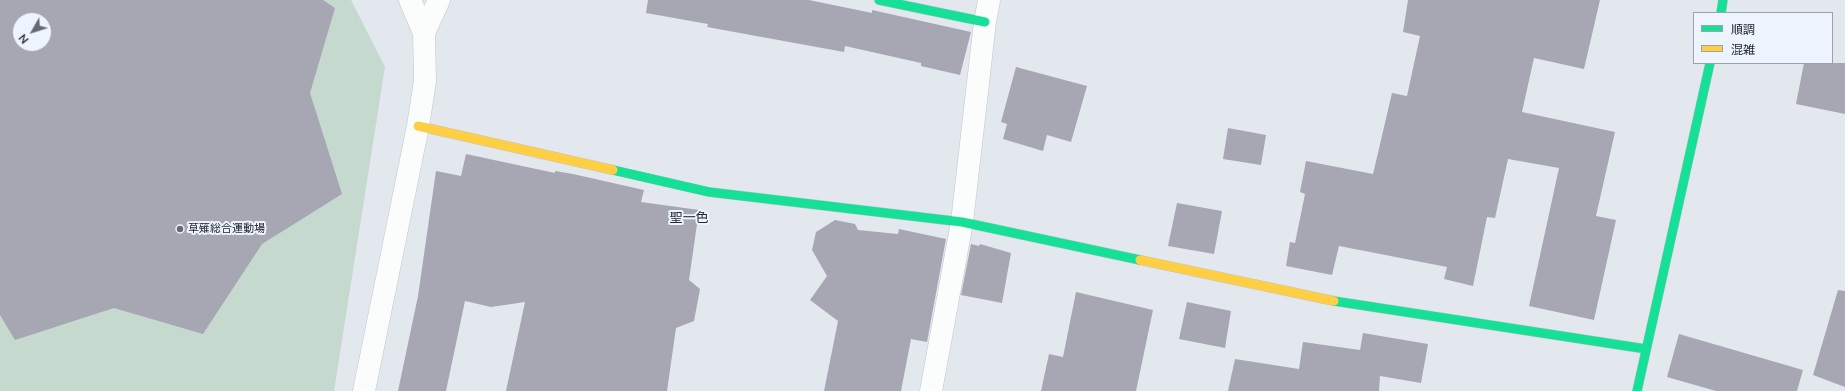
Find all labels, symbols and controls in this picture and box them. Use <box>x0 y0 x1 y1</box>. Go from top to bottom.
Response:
north arrow <box>12 12 52 52</box>
legend <box>1693 12 1833 64</box>
text: 順調 <box>1731 22 1755 37</box>
text: N <box>15 31 32 47</box>
text: 混雑 <box>1731 42 1755 57</box>
district label: 聖一色 <box>670 210 708 226</box>
place label: 草薙総合運動場 <box>188 222 265 236</box>
marker: 草薙総合運動場 <box>175 224 185 234</box>

